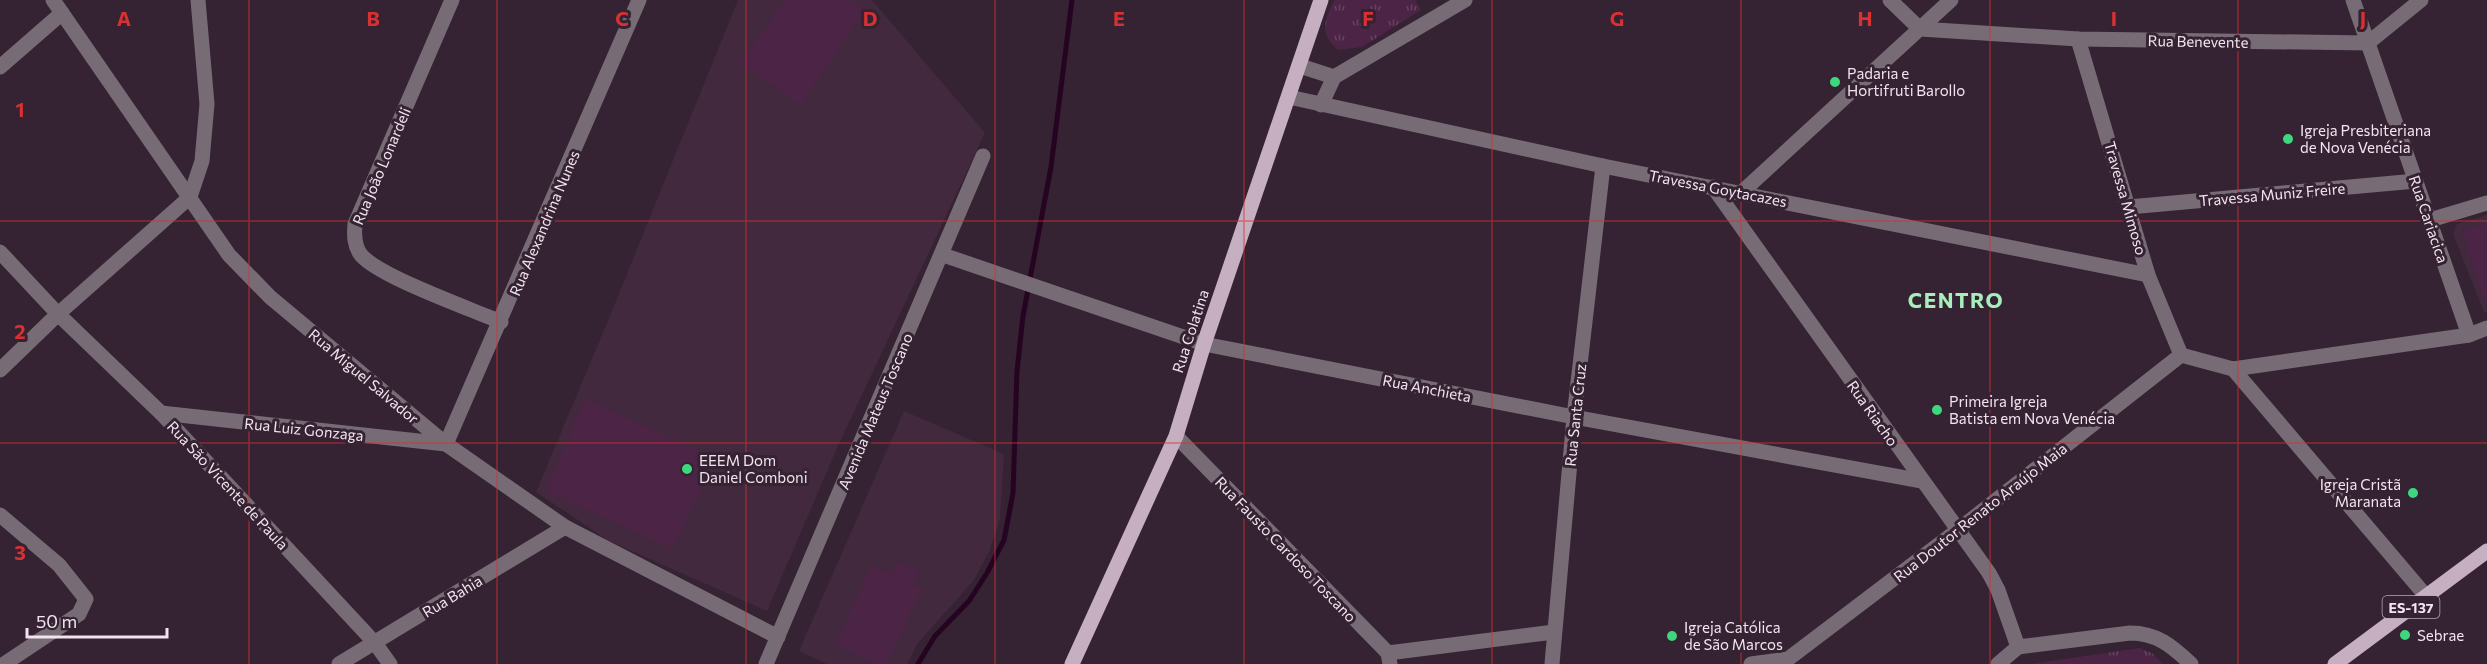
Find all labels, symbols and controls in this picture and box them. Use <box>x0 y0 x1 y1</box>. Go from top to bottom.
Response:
text: A <box>117 6 131 30</box>
text: B <box>366 6 380 30</box>
text: C <box>615 6 629 30</box>
text: D <box>863 6 877 30</box>
text: E <box>1113 6 1125 30</box>
text: F <box>1362 6 1374 30</box>
text: G <box>1610 6 1624 30</box>
text: H <box>1858 6 1873 30</box>
text: I <box>2111 6 2117 30</box>
text: J <box>2360 6 2366 30</box>
street label: Rua Benevente <box>2147 31 2249 51</box>
place label: Padaria e Hortifruti Barollo <box>1847 64 1965 99</box>
marker: Padaria e Hortifruti Barollo <box>1828 75 1842 89</box>
text: 1 <box>15 97 25 121</box>
street label: Rua João Lonardeli <box>348 105 414 227</box>
place label: Igreja Presbiteriana de Nova Venécia <box>2300 121 2431 156</box>
marker: Igreja Presbiteriana de Nova Venécia <box>2281 132 2295 146</box>
street label: Travessa Mimoso <box>2101 139 2151 257</box>
street label: Rua Alexandrina Nunes <box>505 147 583 299</box>
street label: Travessa Goytacazes <box>1647 166 1789 210</box>
street label: Rua Cariacica <box>2406 173 2452 265</box>
street label: Travessa Muniz Freire <box>2198 179 2346 209</box>
street label: Rua Colatina <box>1168 287 1212 375</box>
district label: CENTRO <box>1908 287 2004 312</box>
text: 2 <box>14 319 26 343</box>
street label: Rua Miguel Salvador <box>305 325 423 427</box>
street label: Avenida Mateus Toscano <box>834 330 916 492</box>
street label: Rua Santa Cruz <box>1561 363 1589 467</box>
street label: Rua Anchieta <box>1381 371 1473 405</box>
street label: Rua Riacho <box>1844 377 1902 449</box>
place label: Primeira Igreja Batista em Nova Venécia <box>1949 392 2115 427</box>
marker: Primeira Igreja Batista em Nova Venécia <box>1930 403 1944 417</box>
street label: Rua Luiz Gonzaga <box>243 414 365 444</box>
street label: Rua São Vicente de Paula <box>164 417 292 553</box>
street label: Rua Doutor Renato Araújo Maia <box>1890 439 2070 585</box>
place label: EEEM Dom Daniel Comboni <box>699 451 808 486</box>
marker: EEEM Dom Daniel Comboni <box>680 462 694 476</box>
street label: Rua Fausto Cardoso Toscano <box>1212 473 1360 625</box>
place label: Igreja Cristã Maranata <box>2320 475 2401 510</box>
marker: Igreja Cristã Maranata <box>2406 486 2420 500</box>
text: 3 <box>14 540 26 564</box>
street label: Rua Bahia <box>419 571 485 621</box>
road number: ES-137 <box>2382 596 2440 618</box>
scale bar <box>27 601 166 639</box>
text: 50 m <box>36 610 77 632</box>
place label: Igreja Católica de São Marcos <box>1684 618 1783 653</box>
place label: Sebrae <box>2417 626 2464 644</box>
marker: Sebrae <box>2398 628 2412 642</box>
marker: Igreja Católica de São Marcos <box>1665 629 1679 643</box>

